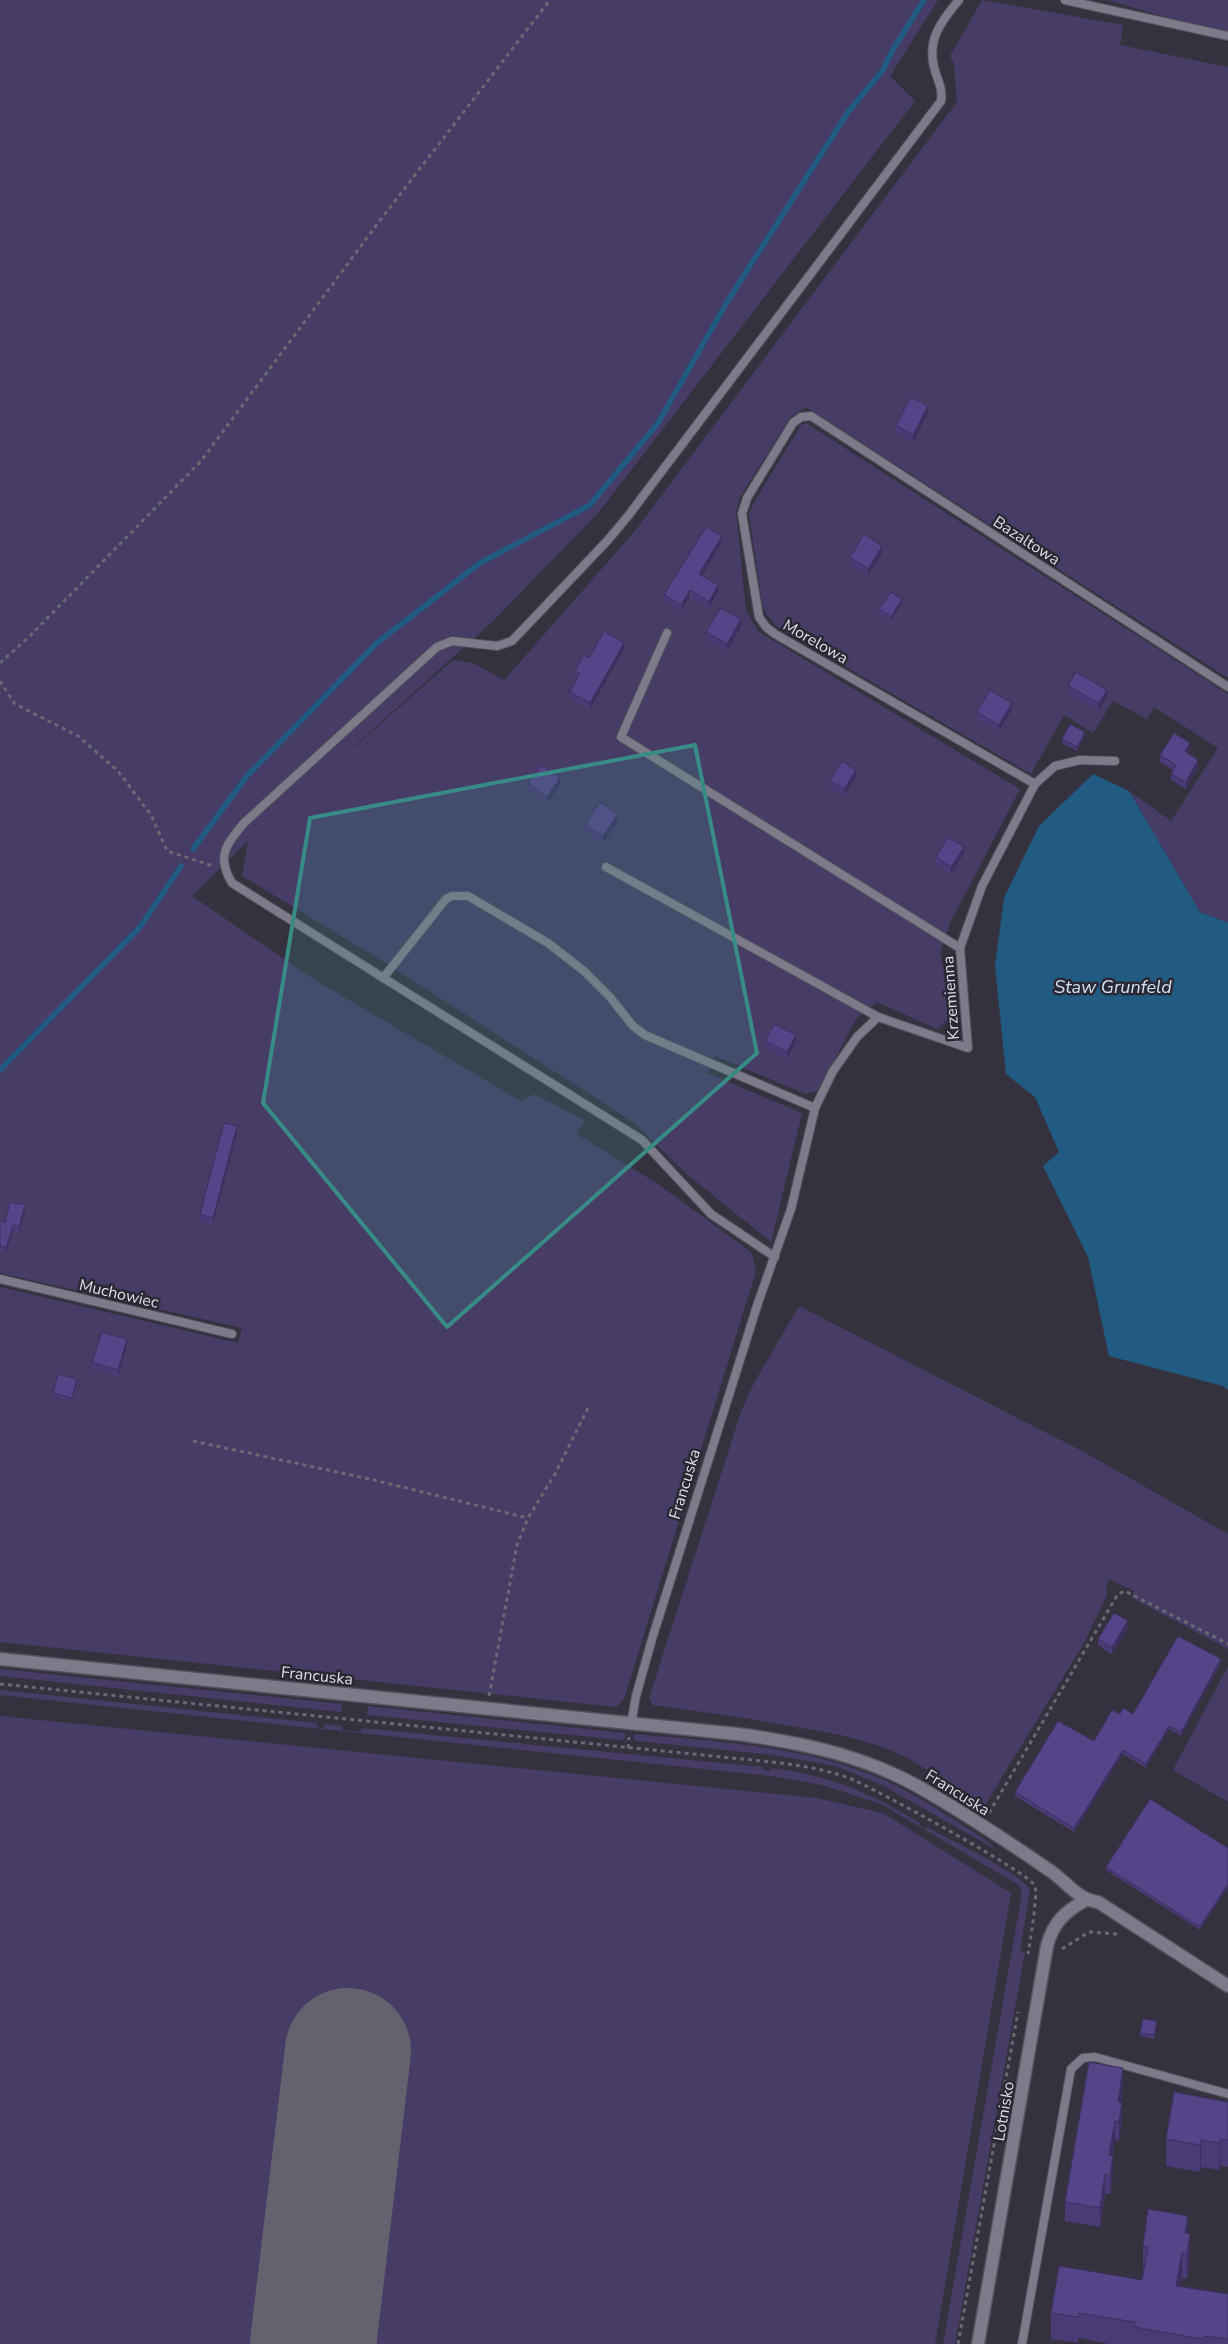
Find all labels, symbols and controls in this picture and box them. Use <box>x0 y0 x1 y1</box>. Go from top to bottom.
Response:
street label: Bazaltowa <box>989 511 1064 571</box>
street label: Morelowa <box>779 614 852 669</box>
street label: Krzemienna <box>937 955 965 1041</box>
water label: Staw Grunfeld <box>1054 975 1172 999</box>
street label: Muchowiec <box>77 1274 161 1314</box>
street label: Francuska <box>664 1446 706 1522</box>
street label: Francuska <box>280 1661 354 1691</box>
street label: Francuska <box>921 1764 994 1821</box>
street label: Lotnisko <box>988 2080 1020 2143</box>

